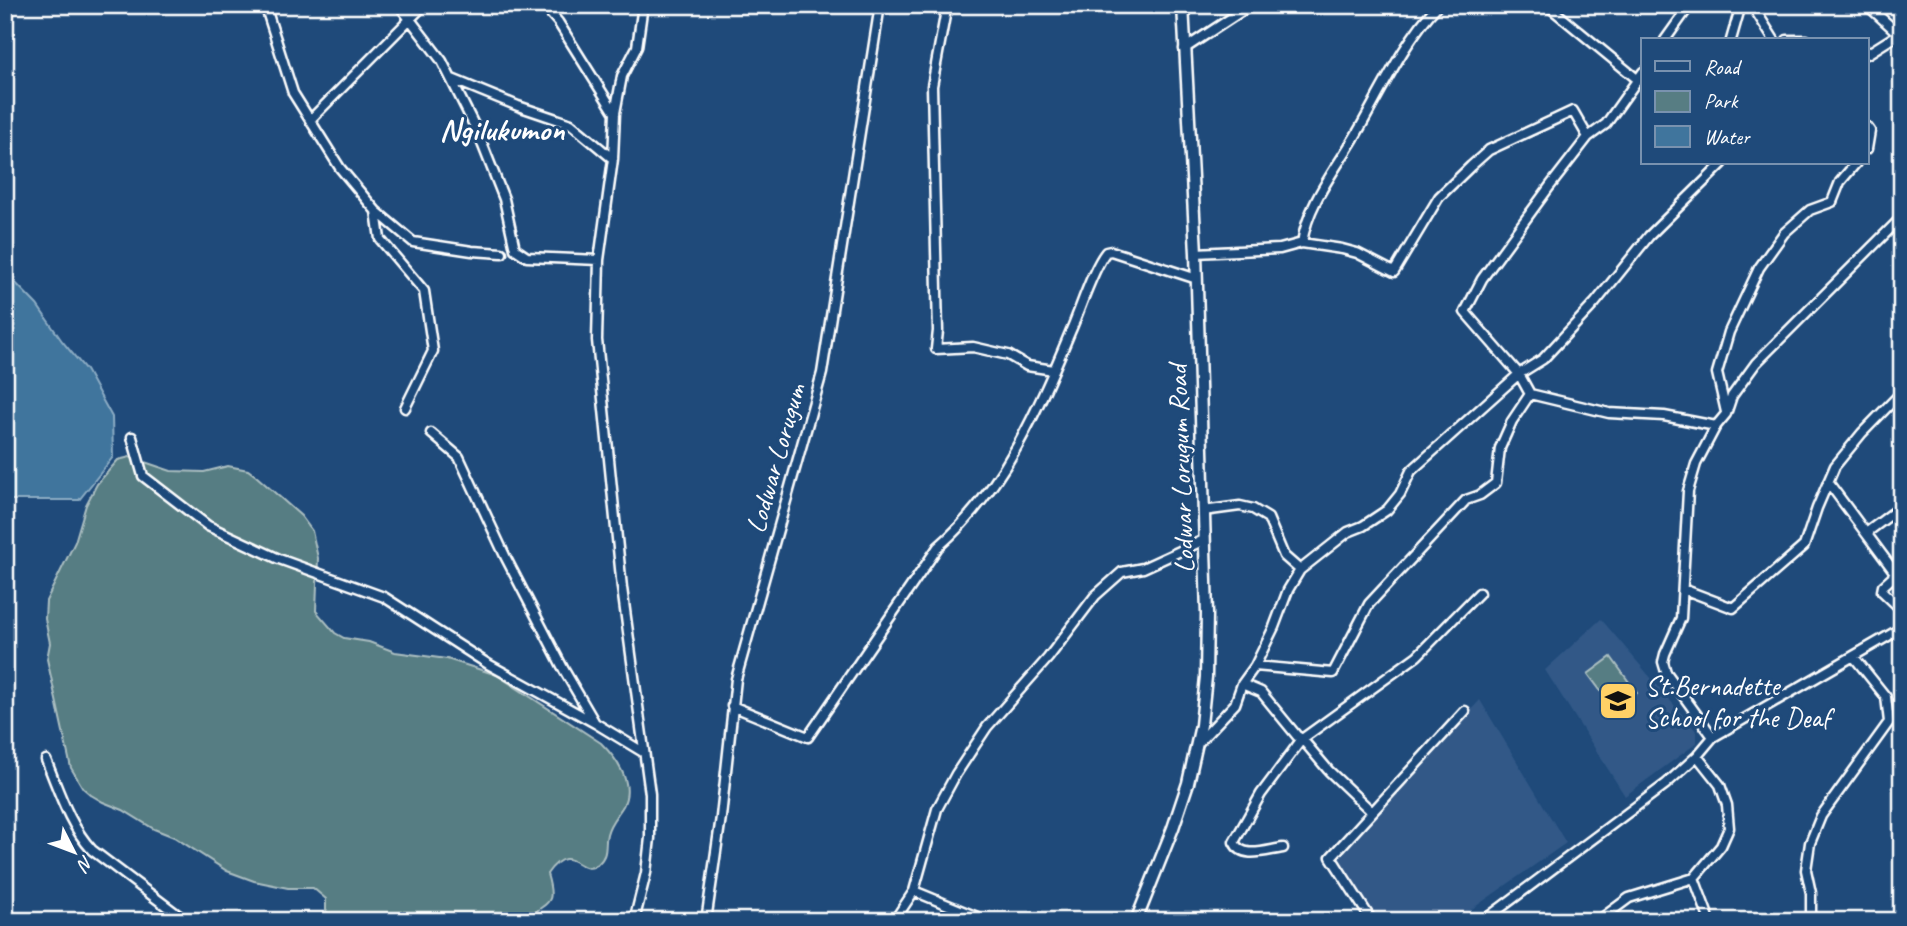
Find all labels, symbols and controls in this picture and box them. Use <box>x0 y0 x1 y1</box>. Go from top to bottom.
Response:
legend <box>1641 38 1868 164</box>
text: Road <box>1704 54 1743 80</box>
text: Park <box>1704 88 1739 114</box>
district label: Ngilukumon <box>440 109 566 150</box>
text: Water <box>1704 124 1751 150</box>
street label: Lodwar Lorugum Road <box>1159 360 1202 574</box>
street label: Lodwar Lorugum <box>737 378 814 537</box>
place label: St.Bernadette School for the Deaf <box>1645 668 1836 735</box>
school or university icon: St.Bernadette School for the Deaf <box>1597 680 1639 722</box>
north arrow <box>38 818 108 888</box>
text: N <box>71 850 99 878</box>

